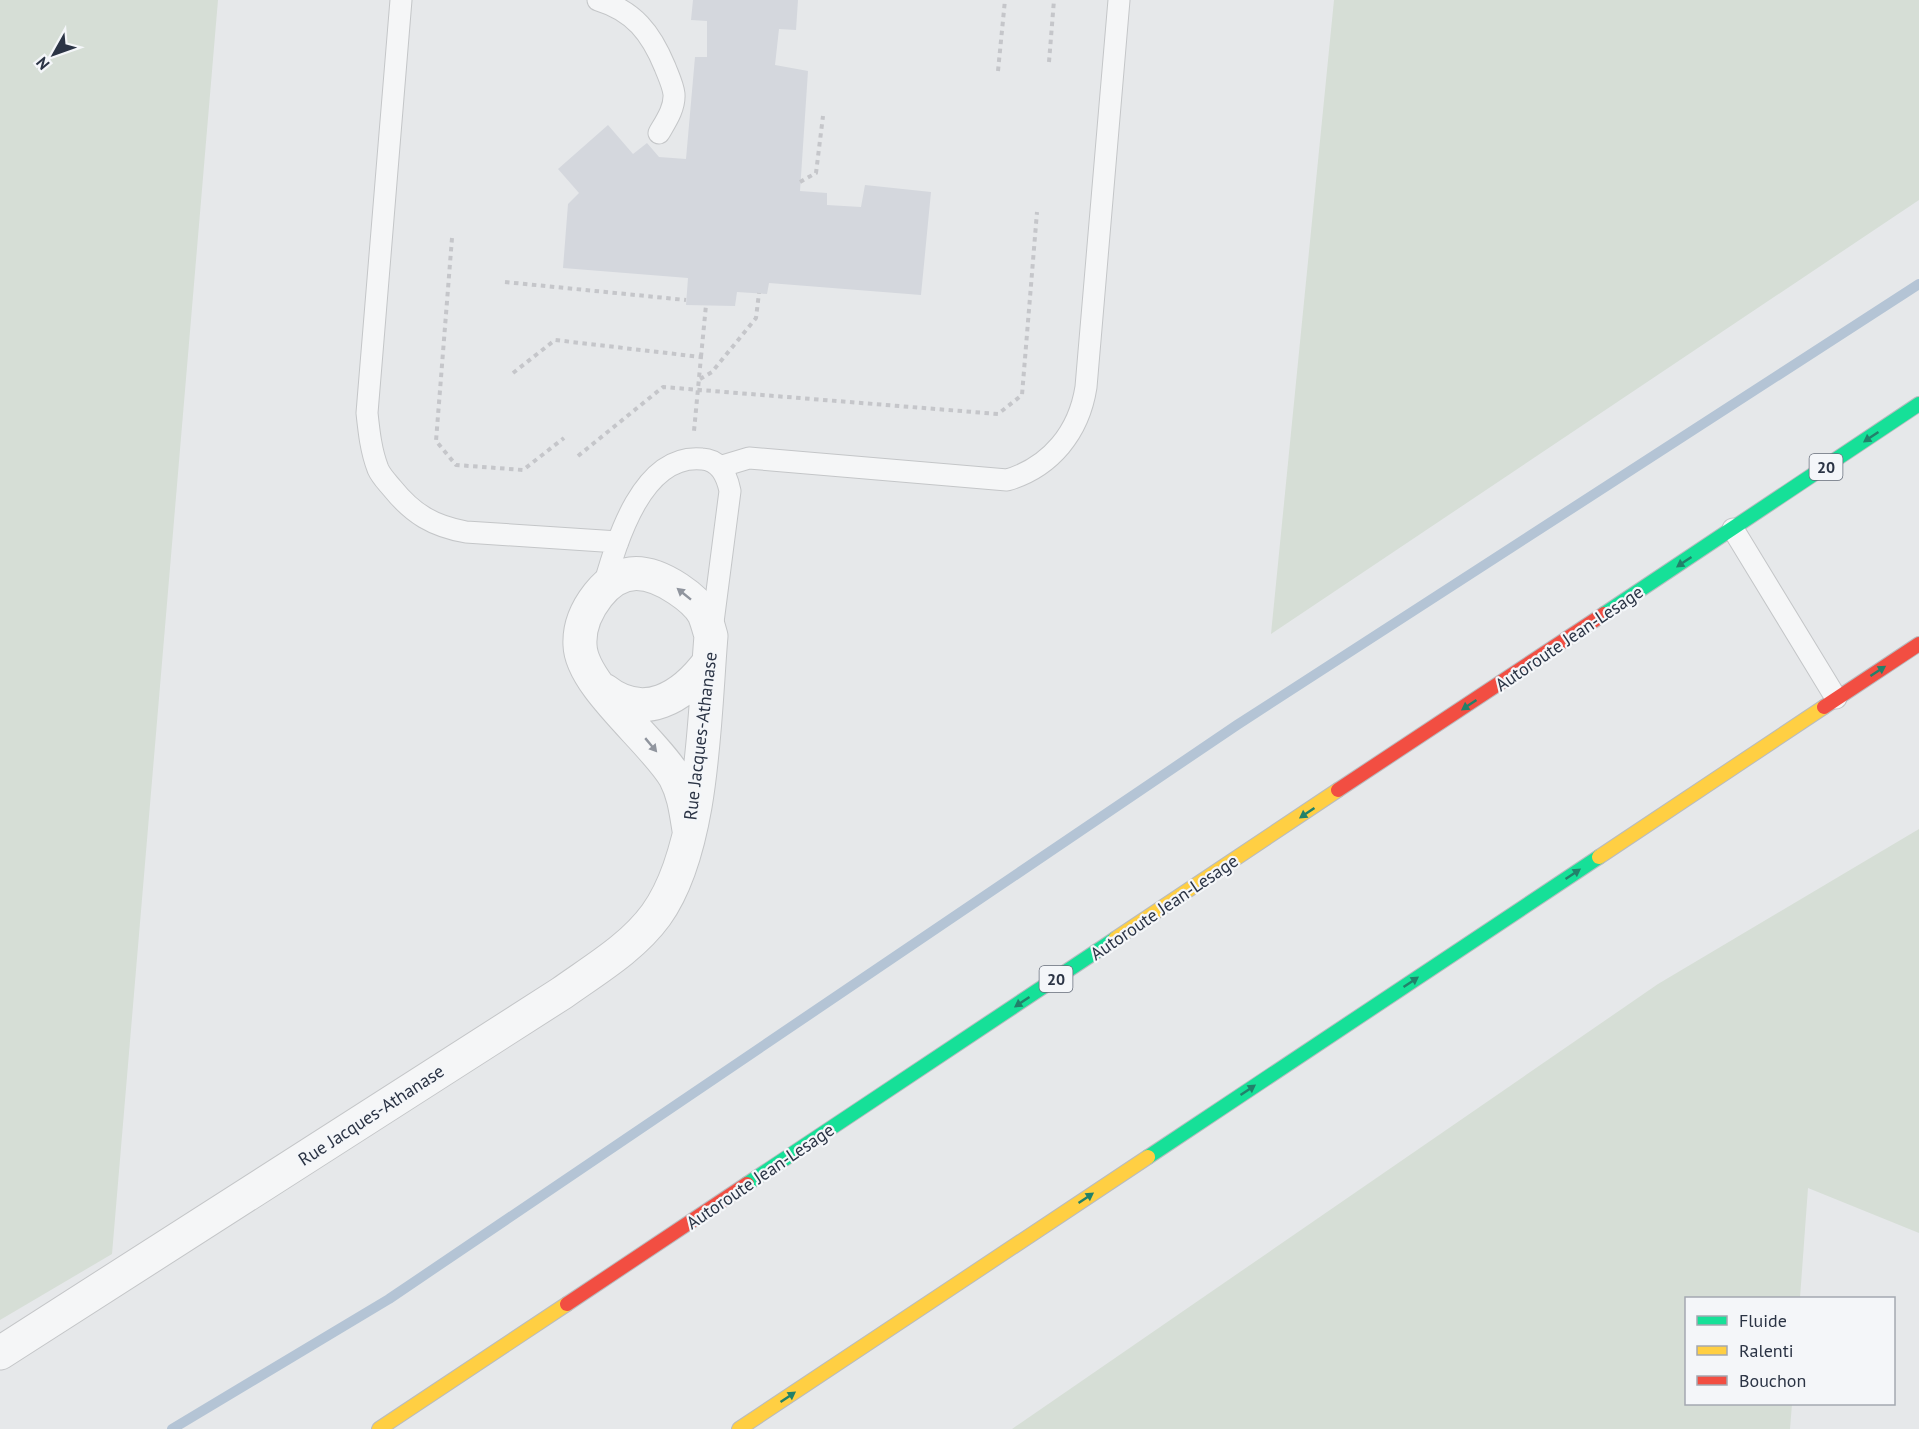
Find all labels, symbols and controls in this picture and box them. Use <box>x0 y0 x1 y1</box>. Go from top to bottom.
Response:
north arrow <box>24 24 84 84</box>
text: N <box>31 53 54 74</box>
one-way arrow <box>1863 431 1879 443</box>
road number: 20 <box>1810 454 1842 480</box>
one-way arrow <box>1677 556 1693 568</box>
street label: Autoroute Jean-Lesage <box>1491 580 1647 696</box>
one-way arrow <box>676 587 692 600</box>
street label: Rue Jacques-Athanase <box>678 651 722 821</box>
one-way arrow <box>1869 665 1885 677</box>
one-way arrow <box>1461 699 1478 710</box>
one-way arrow <box>644 737 657 753</box>
one-way arrow <box>1299 807 1315 818</box>
street label: Autoroute Jean-Lesage <box>1086 849 1242 965</box>
one-way arrow <box>1565 868 1581 879</box>
road number: 20 <box>1040 966 1072 992</box>
one-way arrow <box>1402 976 1418 988</box>
one-way arrow <box>1014 996 1030 1007</box>
street label: Rue Jacques-Athanase <box>294 1059 448 1171</box>
one-way arrow <box>1240 1084 1256 1096</box>
street label: Autoroute Jean-Lesage <box>682 1118 838 1234</box>
one-way arrow <box>1078 1193 1094 1204</box>
legend <box>1685 1297 1895 1405</box>
text: Fluide <box>1739 1309 1787 1332</box>
text: Ralenti <box>1739 1339 1794 1362</box>
text: Bouchon <box>1739 1369 1806 1392</box>
one-way arrow <box>780 1391 796 1402</box>

